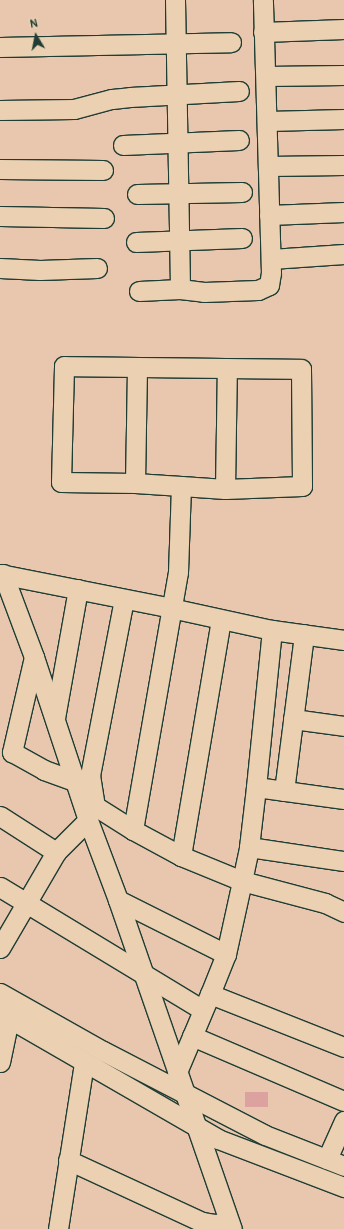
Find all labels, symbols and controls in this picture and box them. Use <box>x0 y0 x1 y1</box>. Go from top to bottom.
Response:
north arrow <box>16 16 56 56</box>
text: N <box>29 17 39 31</box>

